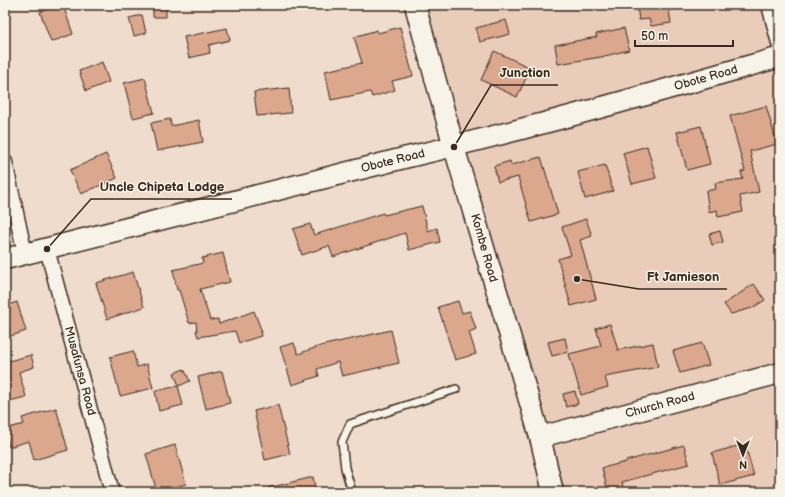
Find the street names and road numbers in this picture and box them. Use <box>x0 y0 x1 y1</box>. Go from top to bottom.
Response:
street label: Obote Road <box>673 62 740 94</box>
street label: Obote Road <box>360 146 427 176</box>
street label: Kombe Road <box>467 212 501 284</box>
street label: Musafunsa Road <box>61 325 99 417</box>
street label: Church Road <box>624 389 696 421</box>

